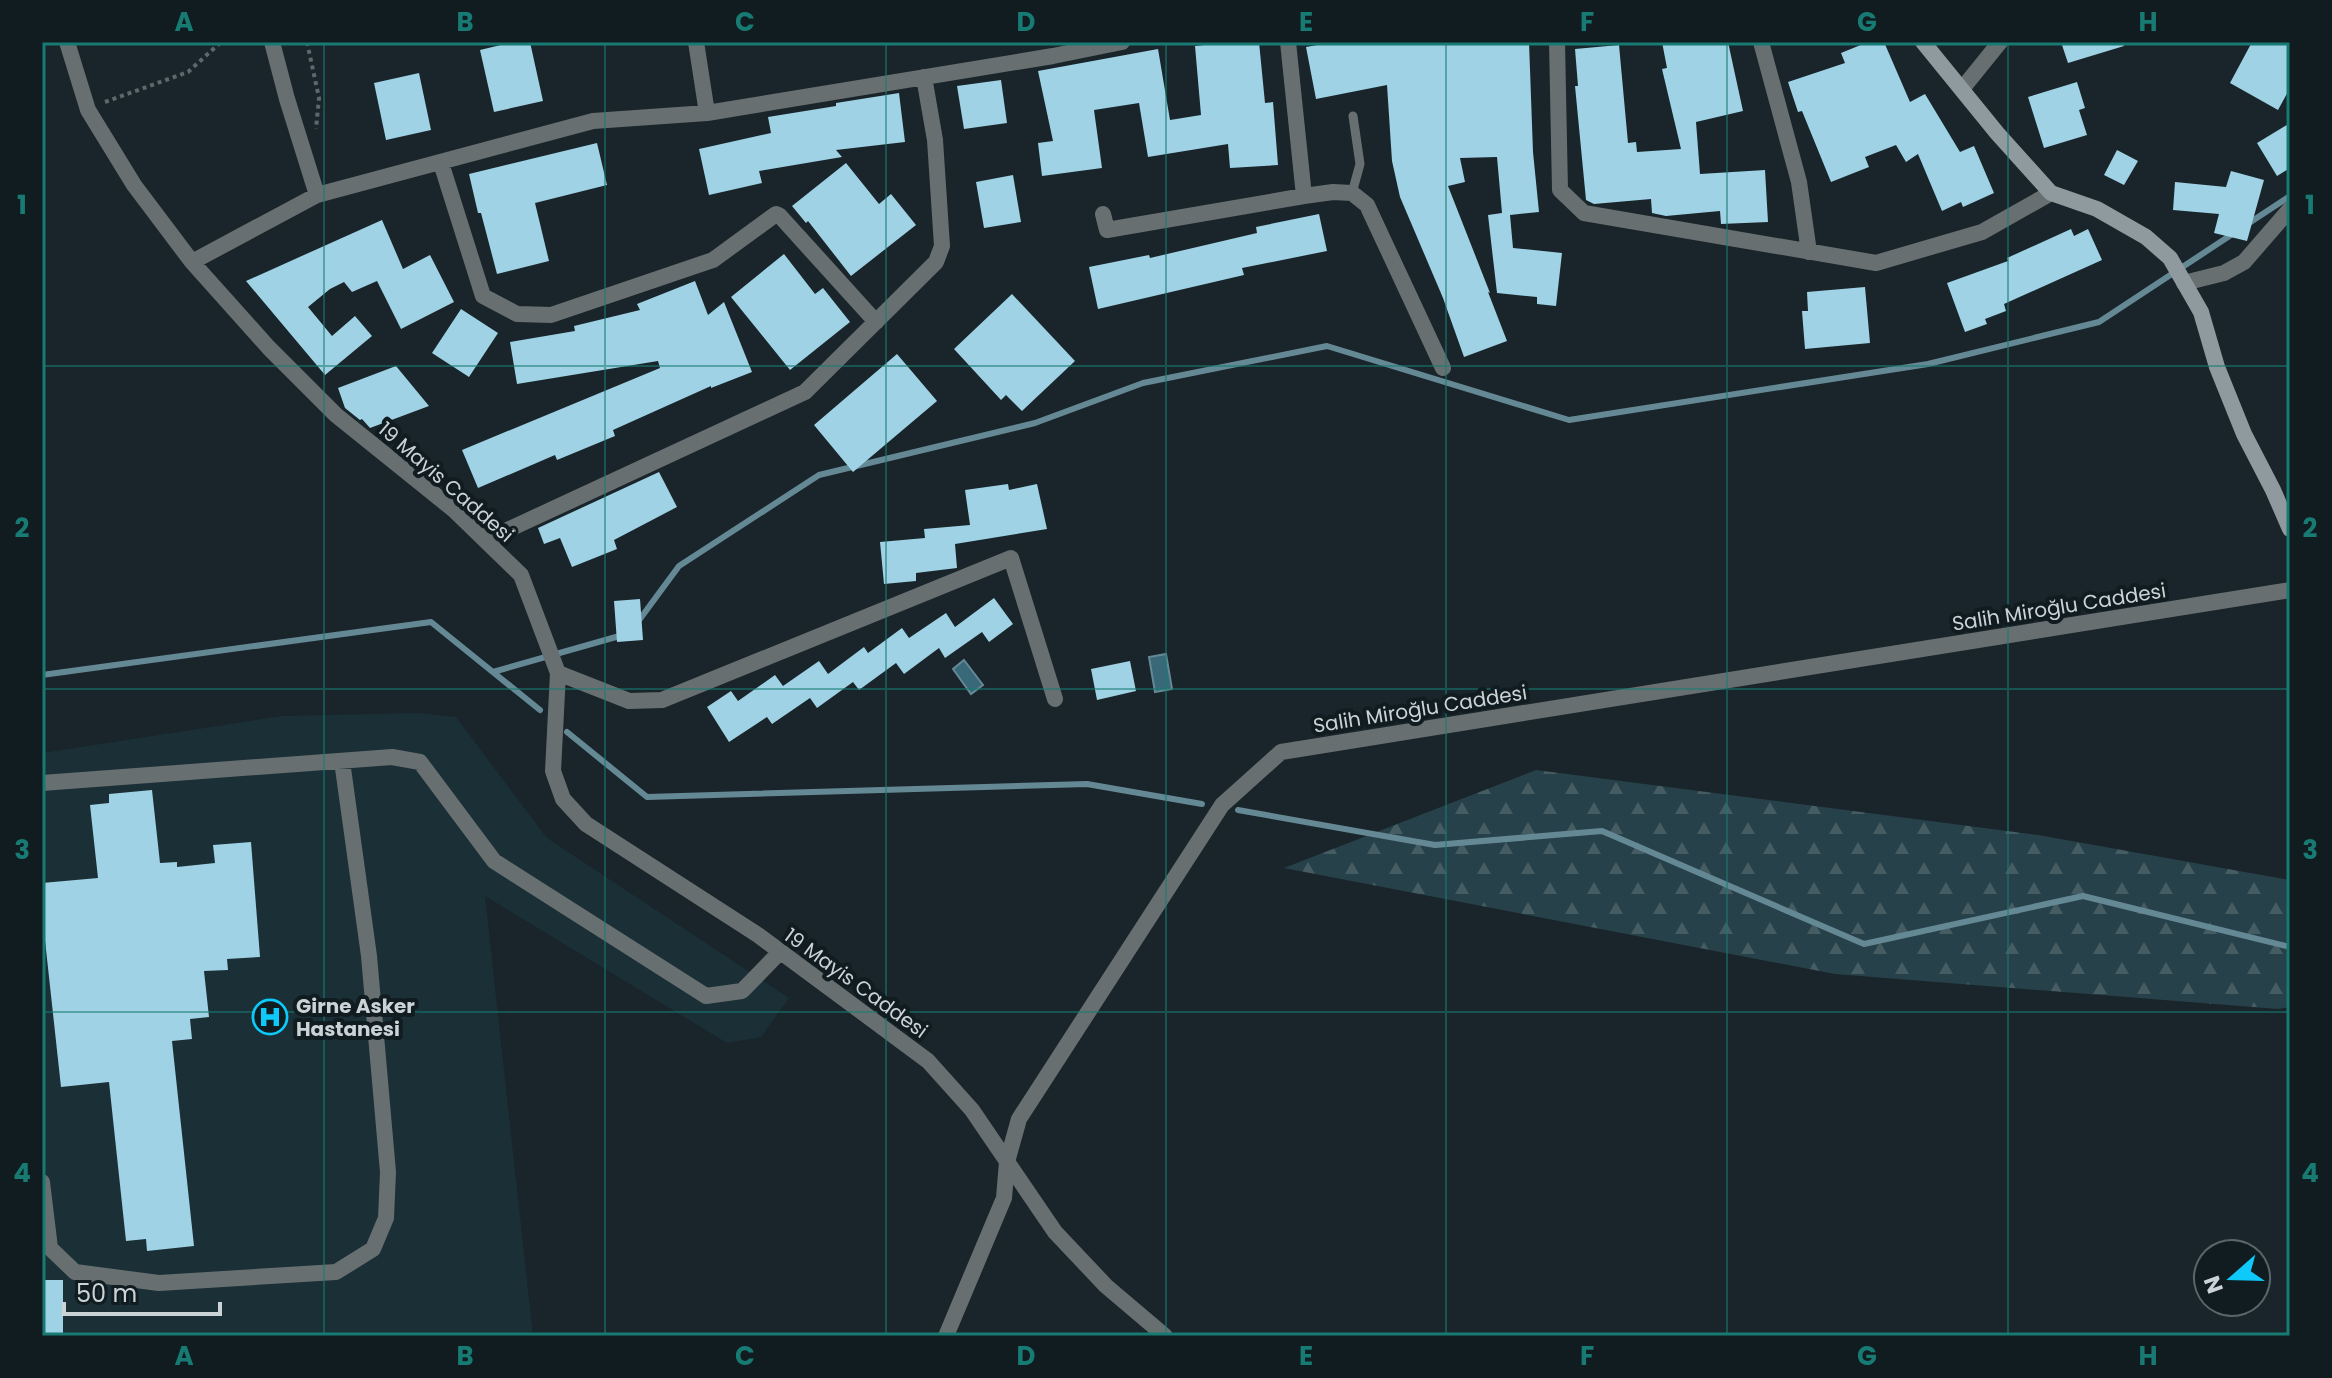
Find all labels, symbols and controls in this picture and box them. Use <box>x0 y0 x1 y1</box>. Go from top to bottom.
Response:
text: A <box>174 4 194 40</box>
text: B <box>456 4 474 40</box>
text: C <box>735 4 755 40</box>
text: D <box>1017 4 1036 40</box>
text: E <box>1299 4 1313 40</box>
text: F <box>1580 4 1594 40</box>
text: G <box>1857 4 1877 40</box>
text: H <box>2138 4 2158 40</box>
text: 1 <box>17 187 27 223</box>
text: 1 <box>2305 187 2315 223</box>
street label: 19 Mayis Caddesi <box>372 415 520 549</box>
text: 2 <box>15 510 30 546</box>
text: 2 <box>2303 510 2318 546</box>
street label: Salih Miroğlu Caddesi <box>1950 576 2168 638</box>
street label: Salih Miroğlu Caddesi <box>1311 678 1529 740</box>
text: 3 <box>14 832 30 868</box>
text: 3 <box>2302 832 2318 868</box>
street label: 19 Mayis Caddesi <box>779 921 933 1045</box>
place label: Girne Asker Hastanesi <box>296 992 415 1043</box>
hospital icon: Girne Asker Hastanesi <box>251 998 289 1036</box>
text: 4 <box>13 1155 31 1191</box>
text: 4 <box>2301 1155 2319 1191</box>
north arrow <box>2192 1238 2272 1318</box>
scale bar <box>64 1266 220 1316</box>
text: N <box>2196 1272 2231 1298</box>
text: 50 m <box>76 1277 137 1310</box>
text: A <box>174 1338 194 1374</box>
text: B <box>456 1338 474 1374</box>
text: C <box>735 1338 755 1374</box>
text: D <box>1017 1338 1036 1374</box>
text: E <box>1299 1338 1313 1374</box>
text: F <box>1580 1338 1594 1374</box>
text: G <box>1857 1338 1877 1374</box>
text: H <box>2138 1338 2158 1374</box>

